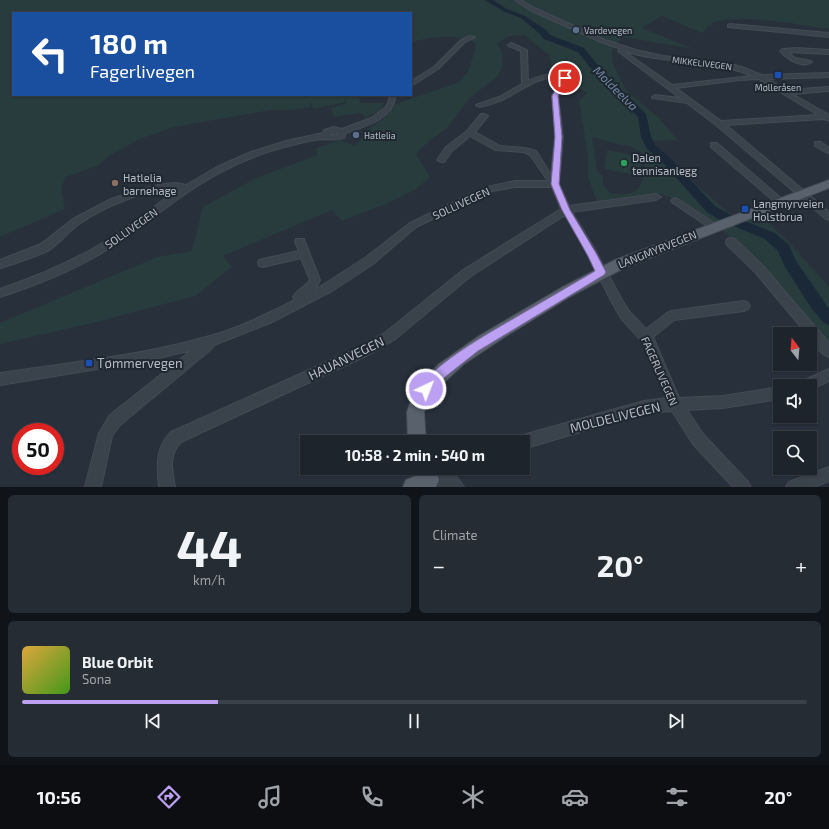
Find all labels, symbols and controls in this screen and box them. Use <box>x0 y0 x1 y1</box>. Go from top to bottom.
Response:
marker: Vardevegen <box>571 25 581 35</box>
place label: Vardevegen <box>584 25 632 36</box>
text: 180 m <box>90 26 168 60</box>
icon: left <box>24 28 76 80</box>
street label: MIKKELIVEGEN <box>671 54 733 72</box>
text: Fagerlivegen <box>90 60 195 82</box>
pin <box>548 61 582 95</box>
water label: Moldeelva <box>591 63 641 113</box>
icon: arrive <box>554 67 576 89</box>
marker: Mølleråsen <box>773 70 783 80</box>
place label: Mølleråsen <box>755 82 801 93</box>
marker: Hatlelia <box>351 130 361 140</box>
place label: Hatlelia <box>364 130 396 141</box>
place label: Dalen tennisanlegg <box>632 151 697 177</box>
marker: Dalen tennisanlegg <box>619 158 629 168</box>
place label: Hatlelia barnehage <box>123 171 177 197</box>
marker: Hatlelia barnehage <box>110 178 120 188</box>
street label: SOLLIVEGEN <box>430 184 492 222</box>
place label: Langmyrveien Holstbrua <box>753 197 824 223</box>
marker: Langmyrveien Holstbrua <box>740 204 750 214</box>
street label: SOLLIVEGEN <box>102 205 160 251</box>
street label: LANGMYRVEGEN <box>616 227 698 271</box>
north arrow <box>773 327 817 371</box>
map controls <box>773 327 817 475</box>
street label: HAUANVEGEN <box>306 333 386 383</box>
street label: FAGERLIVEGEN <box>639 334 681 408</box>
place label: Tømmervegen <box>97 355 182 371</box>
marker: Tømmervegen <box>84 358 94 368</box>
position arrow <box>405 368 447 410</box>
button: sound <box>773 379 817 423</box>
street label: MOLDELIVEGEN <box>568 398 662 436</box>
speed limit sign: 50 <box>12 423 64 475</box>
button: search <box>773 431 817 475</box>
text: 10:58 · 2 min · 540 m <box>345 446 485 464</box>
text: 44 <box>176 515 242 577</box>
text: Climate <box>433 527 477 543</box>
text: 20° <box>597 547 643 583</box>
text: − <box>433 552 445 578</box>
text: + <box>795 552 807 578</box>
text: km/h <box>193 572 225 588</box>
text: Blue Orbit <box>82 653 153 671</box>
text: Sona <box>82 671 111 687</box>
icon: previous <box>142 710 164 732</box>
icon: pause <box>403 710 425 732</box>
icon: next <box>665 710 687 732</box>
icon: directions <box>155 783 183 811</box>
icon: music <box>256 783 284 811</box>
icon: phone <box>358 783 386 811</box>
icon: climate <box>459 783 487 811</box>
icon: car <box>561 783 589 811</box>
icon: filters <box>663 783 691 811</box>
text: 10:56 <box>37 786 81 808</box>
text: 20° <box>764 786 792 808</box>

